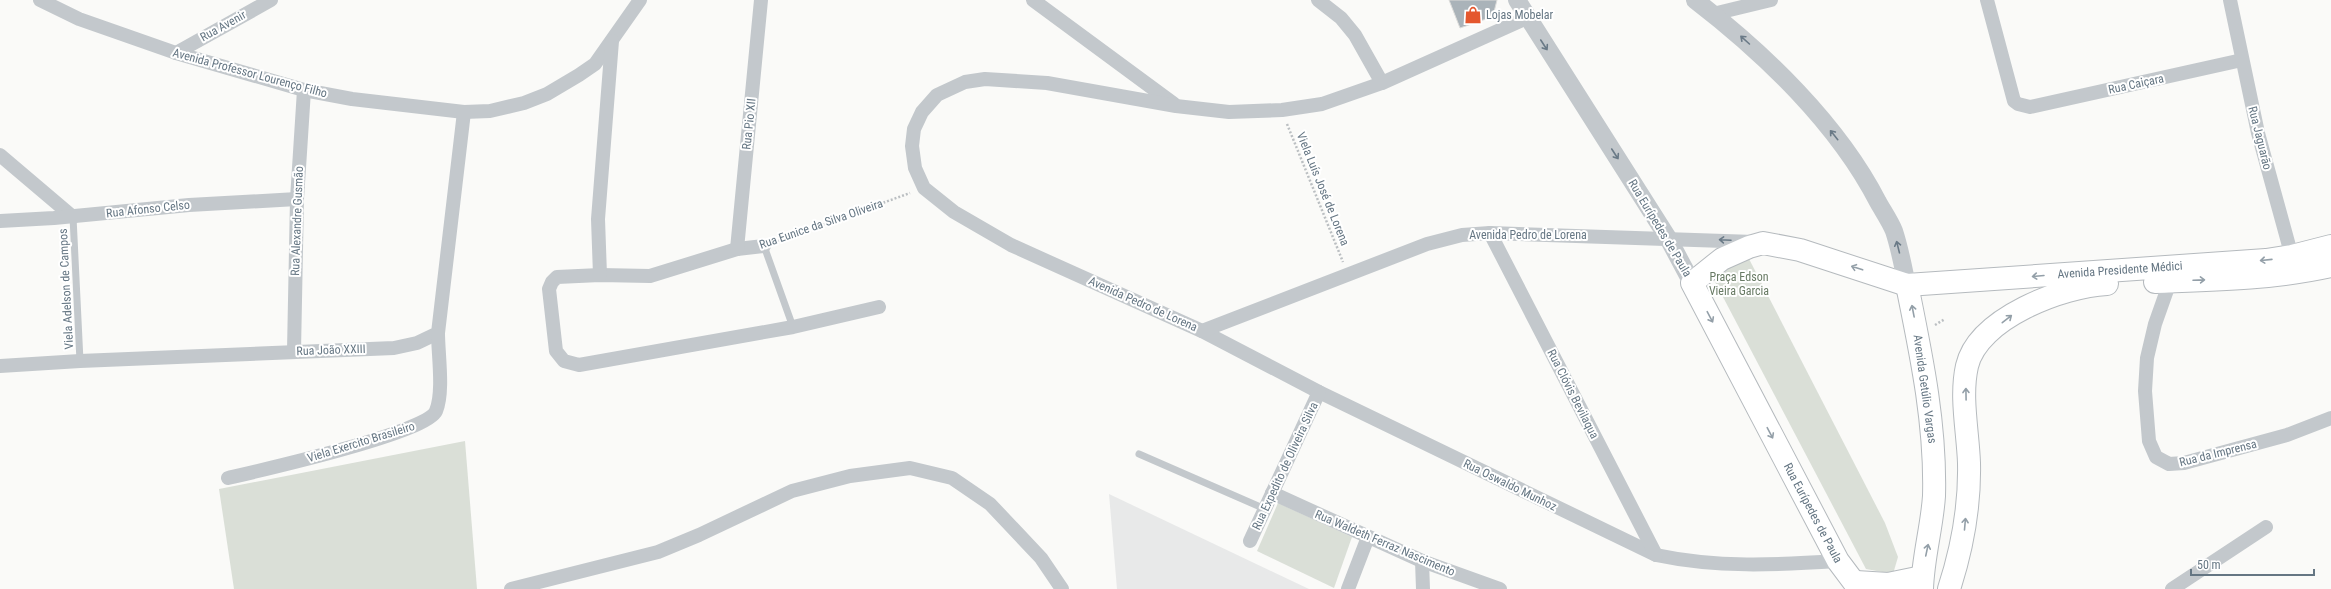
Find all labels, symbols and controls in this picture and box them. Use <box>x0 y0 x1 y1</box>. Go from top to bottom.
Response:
shop icon: Lojas Mobelar <box>1463 5 1483 25</box>
street label: Rua Avenir <box>198 8 249 44</box>
place label: Lojas Mobelar <box>1486 8 1554 22</box>
one-way arrow <box>1739 36 1750 45</box>
one-way arrow <box>1540 39 1548 50</box>
street label: Avenida Professor Lourenço Filho <box>171 46 329 100</box>
street label: Rua Caiçara <box>2107 71 2165 97</box>
street label: Rua Pio XII <box>739 98 759 150</box>
street label: Rua Jaguarão <box>2245 105 2275 171</box>
one-way arrow <box>1830 129 1838 140</box>
street label: Viela Luís José de Lorena <box>1294 130 1352 248</box>
one-way arrow <box>1610 149 1619 160</box>
street label: Rua Alexandre Gusmão <box>288 166 306 276</box>
street label: Rua Eurípedes de Paula <box>1625 177 1695 279</box>
street label: Rua Eunice da Silva Oliveira <box>757 196 885 252</box>
street label: Rua Afonso Celso <box>105 198 191 220</box>
street label: Viela Adelson de Campos <box>56 228 76 350</box>
street label: Avenida Pedro de Lorena <box>1469 228 1587 242</box>
one-way arrow <box>1719 237 1732 244</box>
one-way arrow <box>1893 241 1901 254</box>
one-way arrow <box>2260 256 2273 264</box>
street label: Avenida Presidente Médici <box>2057 259 2183 281</box>
one-way arrow <box>1850 264 1863 271</box>
park label: Praça Edson Vieira Garcia <box>1709 270 1769 298</box>
one-way arrow <box>2032 272 2045 279</box>
street label: Avenida Pedro de Lorena <box>1086 274 1200 334</box>
one-way arrow <box>2192 277 2205 284</box>
one-way arrow <box>1908 305 1916 318</box>
one-way arrow <box>1707 311 1714 323</box>
one-way arrow <box>2001 315 2012 323</box>
street label: Avenida Getúlio Vargas <box>1910 334 1940 444</box>
street label: Rua João XXIII <box>296 342 366 358</box>
street label: Rua Clóvis Bevilaqua <box>1544 347 1602 441</box>
one-way arrow <box>1962 388 1969 401</box>
street label: Rua Expedito de Oliveira Silva <box>1249 400 1321 532</box>
street label: Viela Exercito Brasileiro <box>305 419 417 465</box>
one-way arrow <box>1767 426 1775 438</box>
street label: Rua da Imprensa <box>2178 437 2258 469</box>
street label: Rua Oswaldo Munhoz <box>1461 456 1559 514</box>
street label: Rua Eurípedes de Paula <box>1781 461 1845 566</box>
street label: Rua Waldeth Ferraz Nascimento <box>1313 507 1457 579</box>
one-way arrow <box>1961 518 1968 531</box>
one-way arrow <box>1923 544 1931 557</box>
scale bar <box>2191 551 2314 577</box>
text: 50 m <box>2197 558 2221 572</box>

